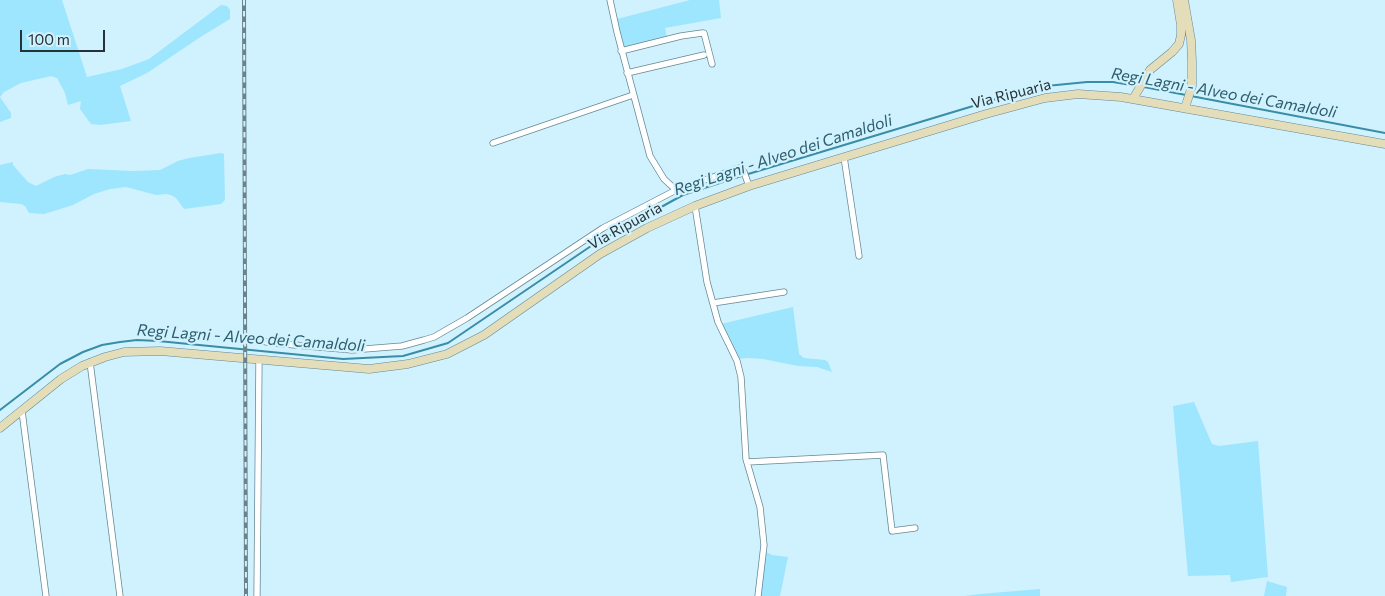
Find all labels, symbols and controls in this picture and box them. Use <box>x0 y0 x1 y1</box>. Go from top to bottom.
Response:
scale bar <box>22 20 108 52</box>
text: 100 m <box>28 30 70 48</box>
water label: Regi Lagni - Alveo dei Camaldoli <box>1110 64 1338 122</box>
street label: Via Ripuaria <box>969 75 1053 113</box>
water label: Regi Lagni - Alveo dei Camaldoli <box>671 111 895 199</box>
street label: Via Ripuaria <box>585 198 665 254</box>
water label: Regi Lagni - Alveo dei Camaldoli <box>136 320 366 356</box>

